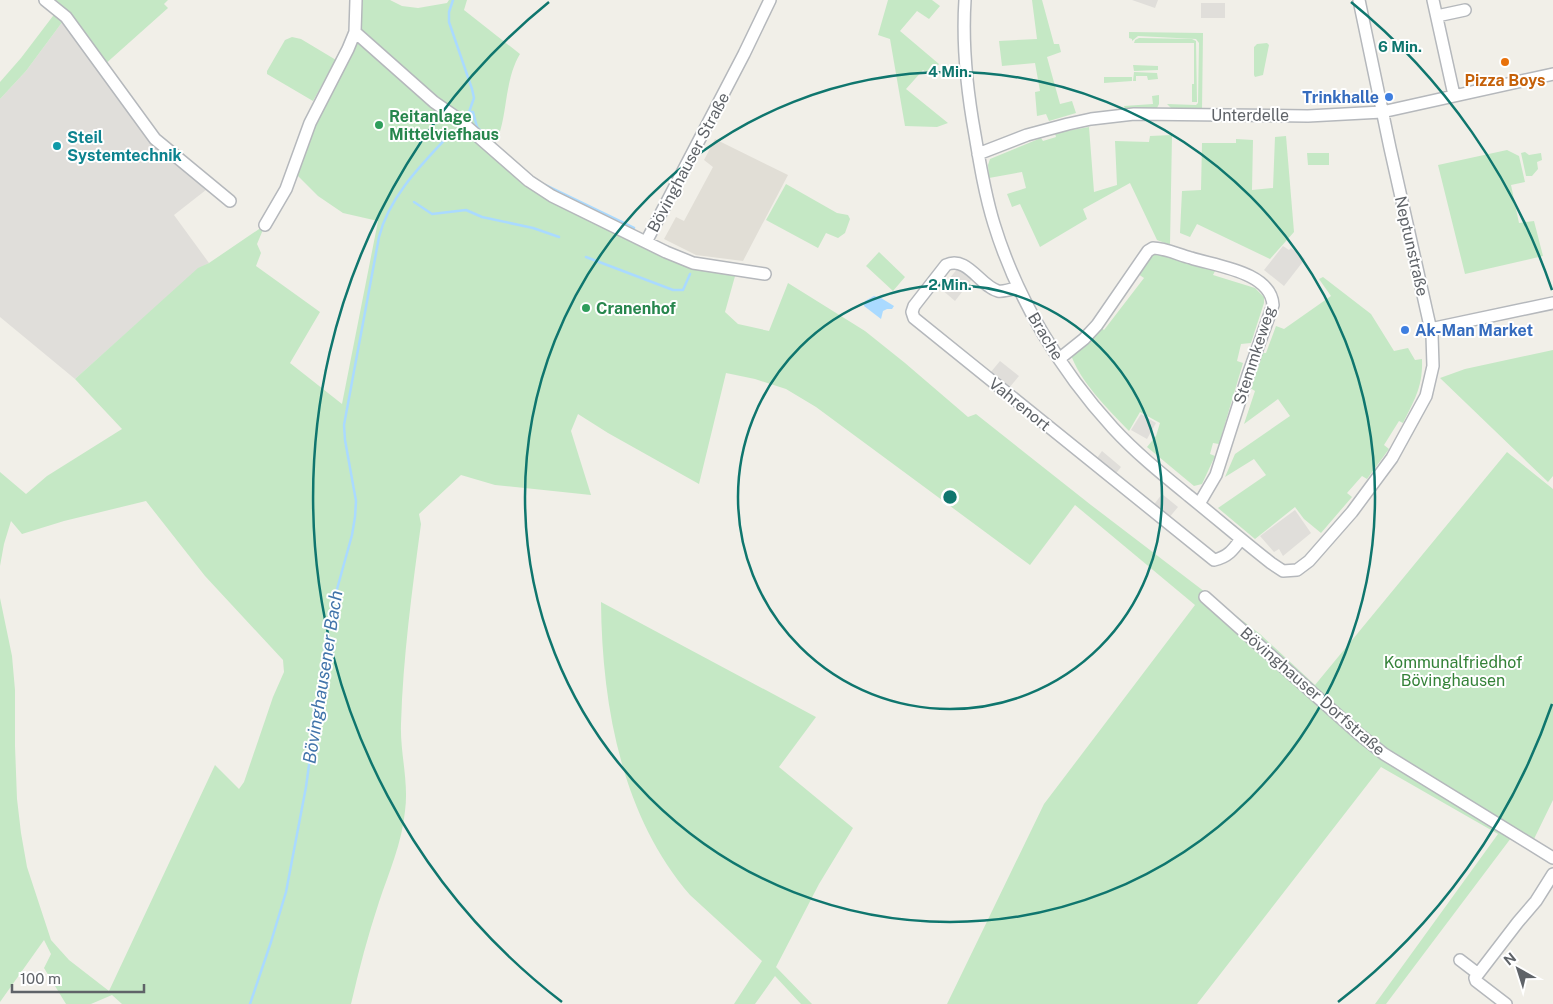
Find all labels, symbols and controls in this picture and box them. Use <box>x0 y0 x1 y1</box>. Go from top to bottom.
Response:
text: 6 Min. <box>1378 38 1422 55</box>
marker: Pizza Boys <box>1499 56 1511 68</box>
text: 4 Min. <box>928 63 972 80</box>
place label: Pizza Boys <box>1465 71 1545 90</box>
place label: Trinkhalle <box>1302 88 1379 107</box>
street label: Bövinghauser Straße <box>644 89 733 235</box>
marker: Trinkhalle <box>1383 91 1395 103</box>
street label: Unterdelle <box>1211 106 1289 125</box>
place label: Reitanlage Mittelviefhaus <box>389 107 499 144</box>
marker: Reitanlage Mittelviefhaus <box>373 119 385 131</box>
place label: Steil Systemtechnik <box>67 128 182 165</box>
marker: Steil Systemtechnik <box>51 140 63 152</box>
street label: Neptunstraße <box>1391 194 1432 298</box>
text: 2 Min. <box>928 276 972 293</box>
place label: Cranenhof <box>596 299 677 318</box>
marker: Cranenhof <box>580 302 592 314</box>
street label: Stemmkeweg <box>1230 304 1279 407</box>
street label: Brache <box>1024 309 1067 364</box>
place label: Ak-Man Market <box>1415 321 1533 340</box>
marker: Ak-Man Market <box>1399 324 1411 336</box>
street label: Vahrenort <box>985 374 1054 435</box>
centre of rings <box>941 488 959 506</box>
water label: Bövinghausener Bach <box>298 589 347 765</box>
street label: Bövinghauser Dorfstraße <box>1236 623 1389 760</box>
park label: Kommunalfriedhof Bövinghausen <box>1384 653 1522 690</box>
north arrow <box>1493 944 1543 994</box>
text: N <box>1501 949 1519 969</box>
scale bar <box>12 962 145 994</box>
text: 100 m <box>20 970 61 987</box>

